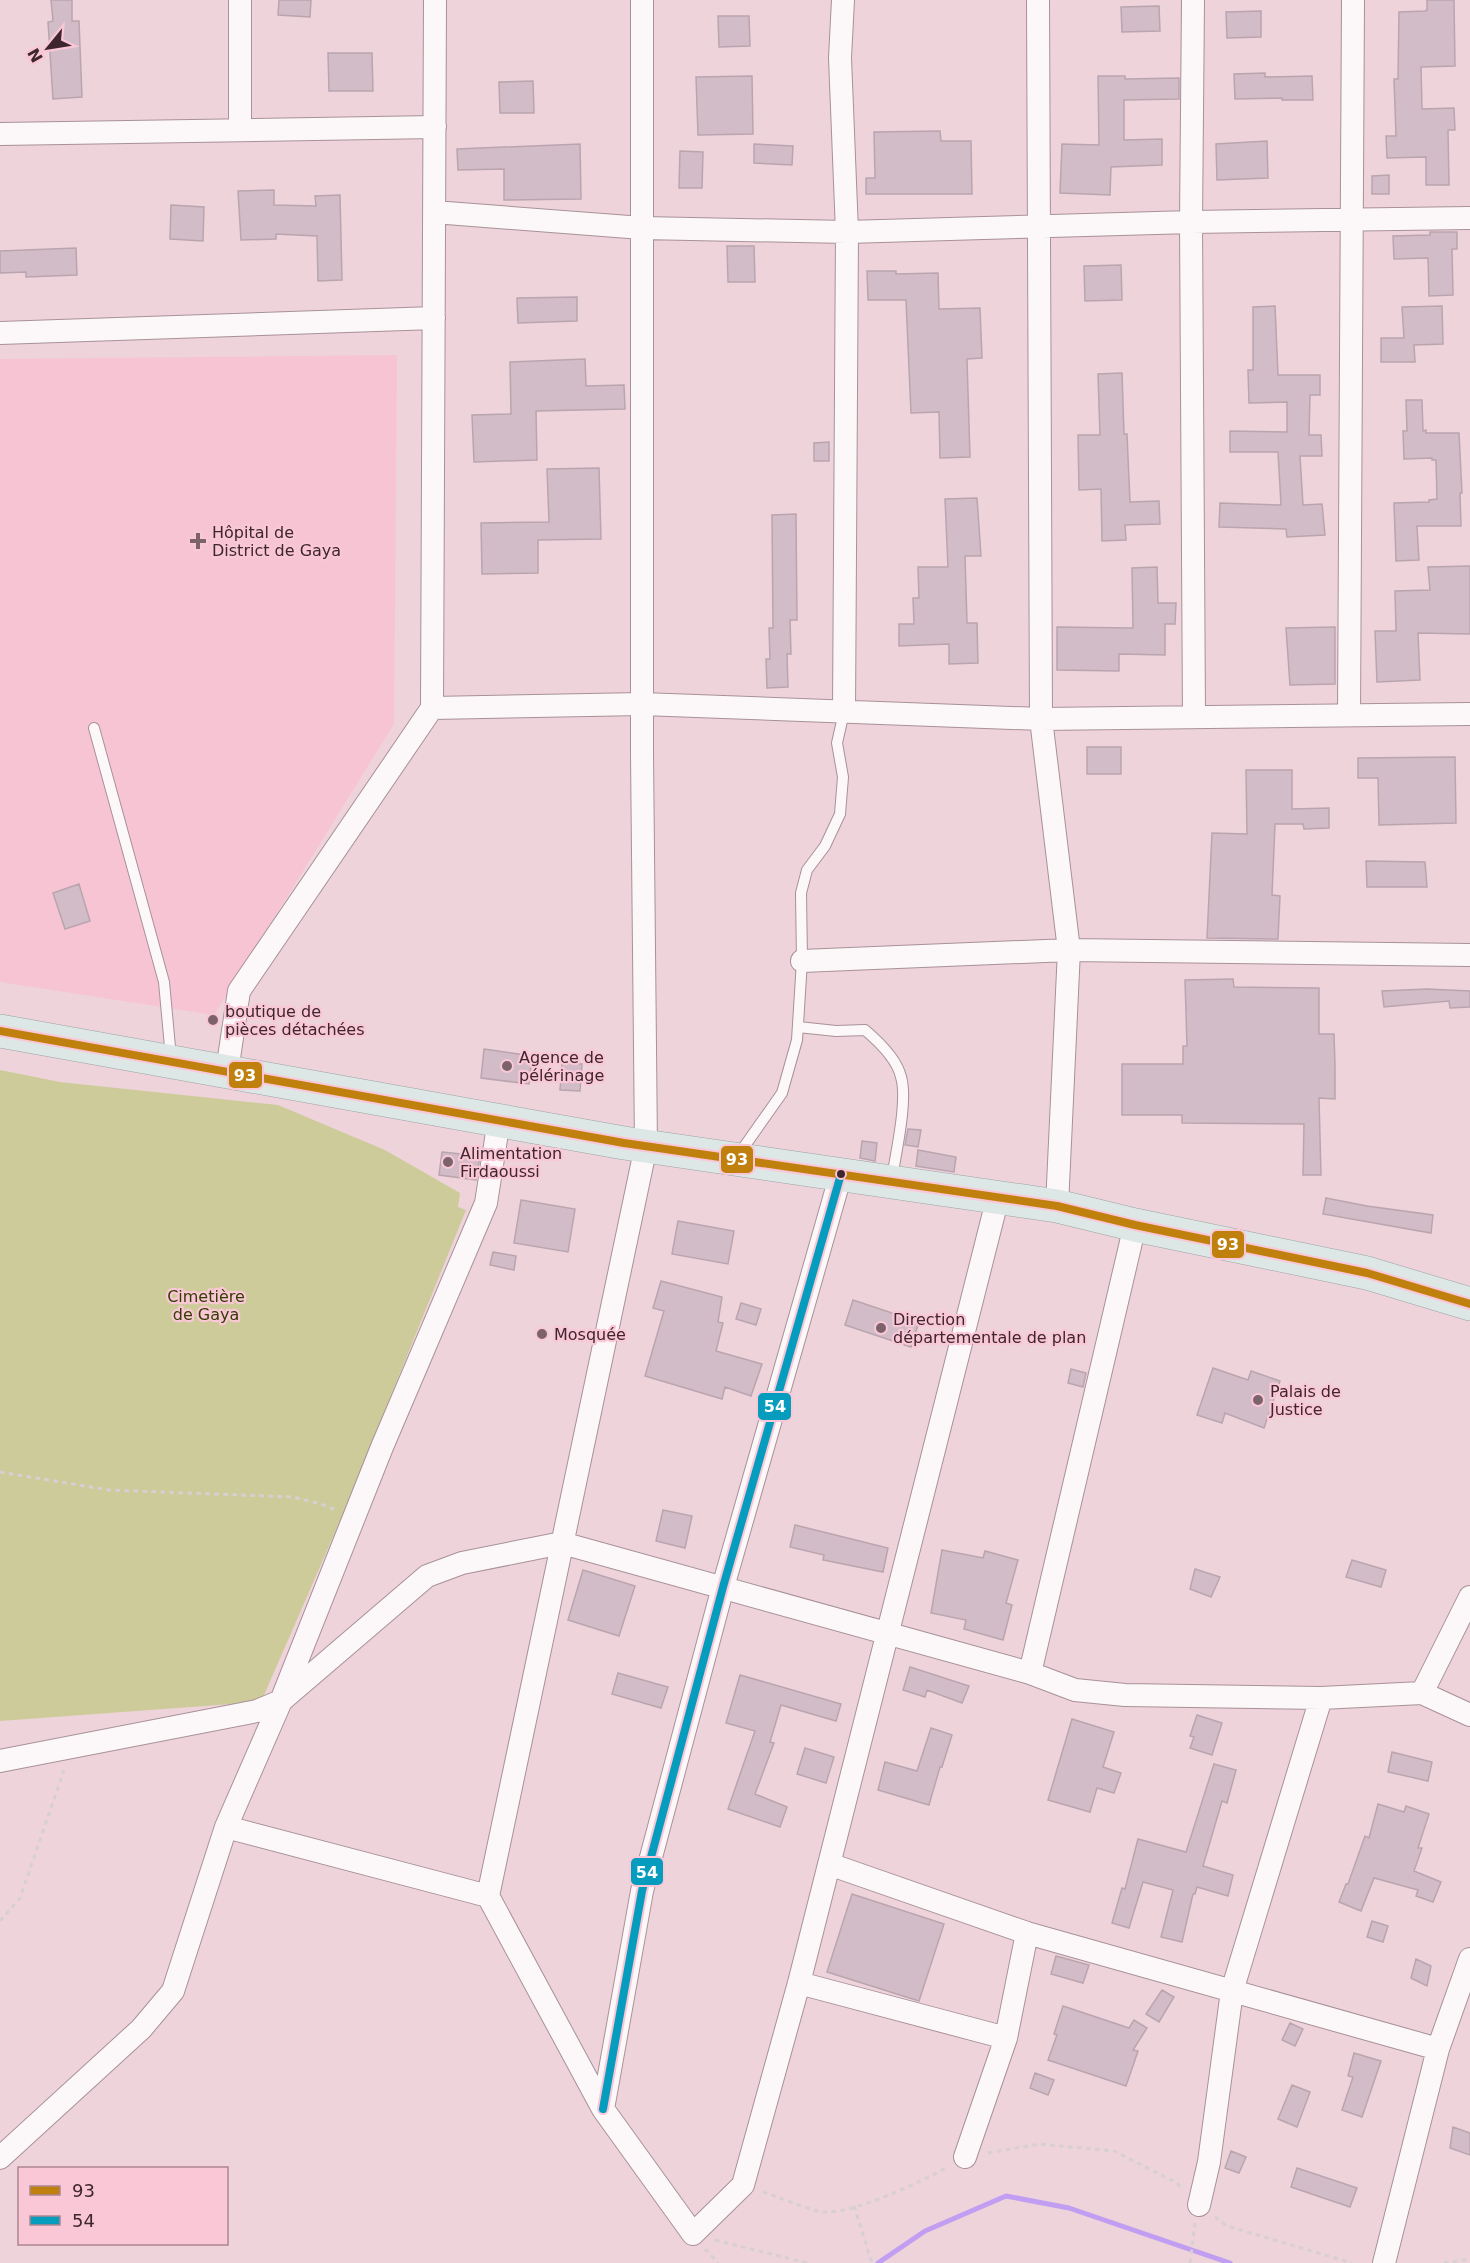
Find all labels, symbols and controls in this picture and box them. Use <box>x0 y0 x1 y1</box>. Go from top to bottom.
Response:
north arrow <box>18 18 78 78</box>
text: N <box>24 45 47 66</box>
place label: Hôpital de District de Gaya <box>212 523 341 560</box>
marker: Hôpital de District de Gaya <box>189 532 207 550</box>
place label: boutique de pièces détachées <box>225 1002 365 1039</box>
marker: boutique de pièces détachées <box>206 1013 220 1027</box>
place label: Agence de pélérinage <box>519 1048 604 1085</box>
marker: Agence de pélérinage <box>500 1059 514 1073</box>
line badge: 93 <box>228 1061 263 1089</box>
text: 93 <box>234 1066 256 1085</box>
place label: Alimentation Firdaoussi <box>460 1144 562 1181</box>
line badge: 93 <box>720 1145 754 1174</box>
text: 93 <box>726 1150 748 1169</box>
marker: Alimentation Firdaoussi <box>441 1155 455 1169</box>
unlabelled marker <box>835 1168 847 1180</box>
line badge: 93 <box>1211 1230 1245 1259</box>
text: 93 <box>1217 1235 1239 1254</box>
park label: Cimetière de Gaya <box>167 1287 245 1324</box>
place label: Direction départementale de plan <box>893 1310 1086 1347</box>
marker: Direction départementale de plan <box>874 1321 888 1335</box>
place label: Mosquée <box>554 1325 626 1344</box>
marker: Mosquée <box>535 1327 549 1341</box>
place label: Palais de Justice <box>1269 1382 1341 1419</box>
line badge: 54 <box>757 1392 792 1421</box>
marker: Palais de Justice <box>1251 1393 1265 1407</box>
text: 54 <box>764 1397 786 1416</box>
line badge: 54 <box>630 1857 664 1886</box>
text: 54 <box>636 1863 658 1882</box>
legend <box>18 2167 228 2245</box>
text: 93 <box>72 2180 95 2201</box>
text: 54 <box>72 2210 95 2231</box>

